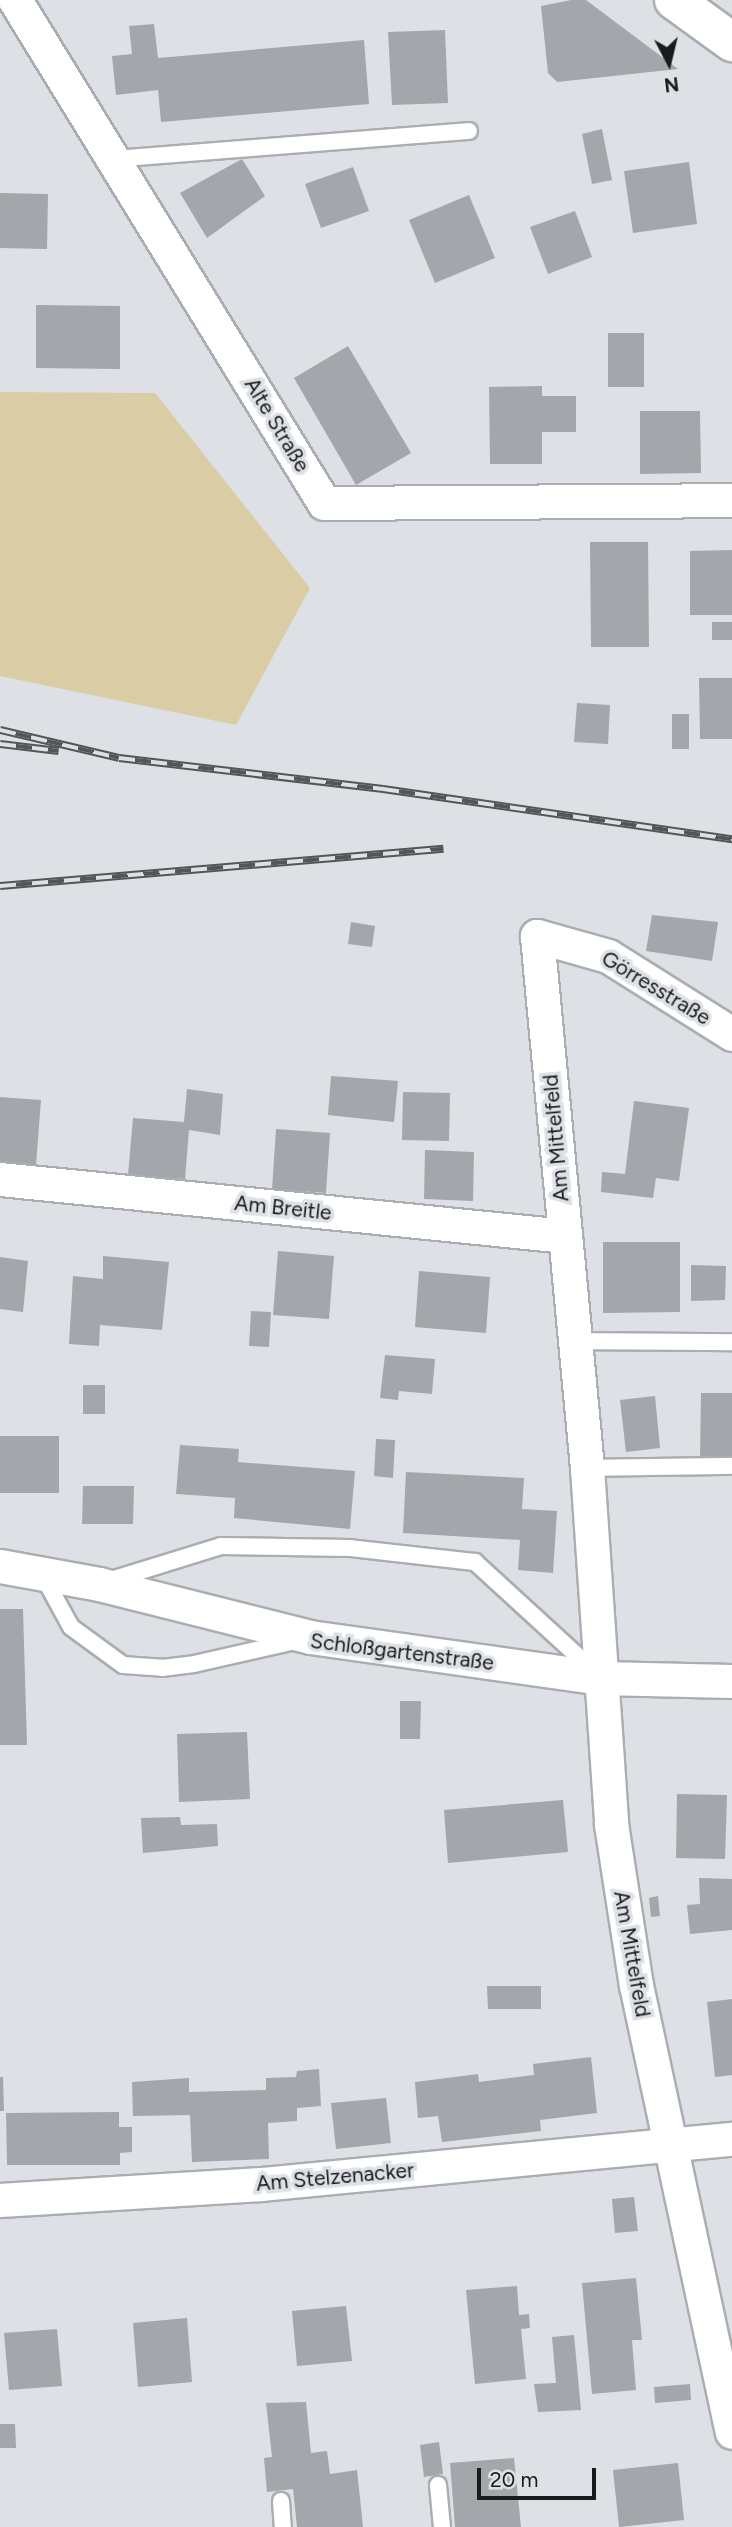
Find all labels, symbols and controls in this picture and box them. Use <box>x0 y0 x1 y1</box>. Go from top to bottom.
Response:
north arrow <box>634 28 704 98</box>
text: N <box>663 72 680 97</box>
street label: Alte Straße <box>239 373 315 477</box>
street label: Görresstraße <box>597 946 715 1030</box>
street label: Am Mittelfeld <box>538 1073 574 1203</box>
street label: Am Breitle <box>233 1190 333 1226</box>
street label: Schloßgartenstraße <box>309 1628 495 1676</box>
street label: Am Mittelfeld <box>608 1889 656 2019</box>
street label: Am Stelzenacker <box>255 2158 415 2196</box>
scale bar <box>480 2454 599 2498</box>
text: 20 m <box>490 2467 538 2492</box>

